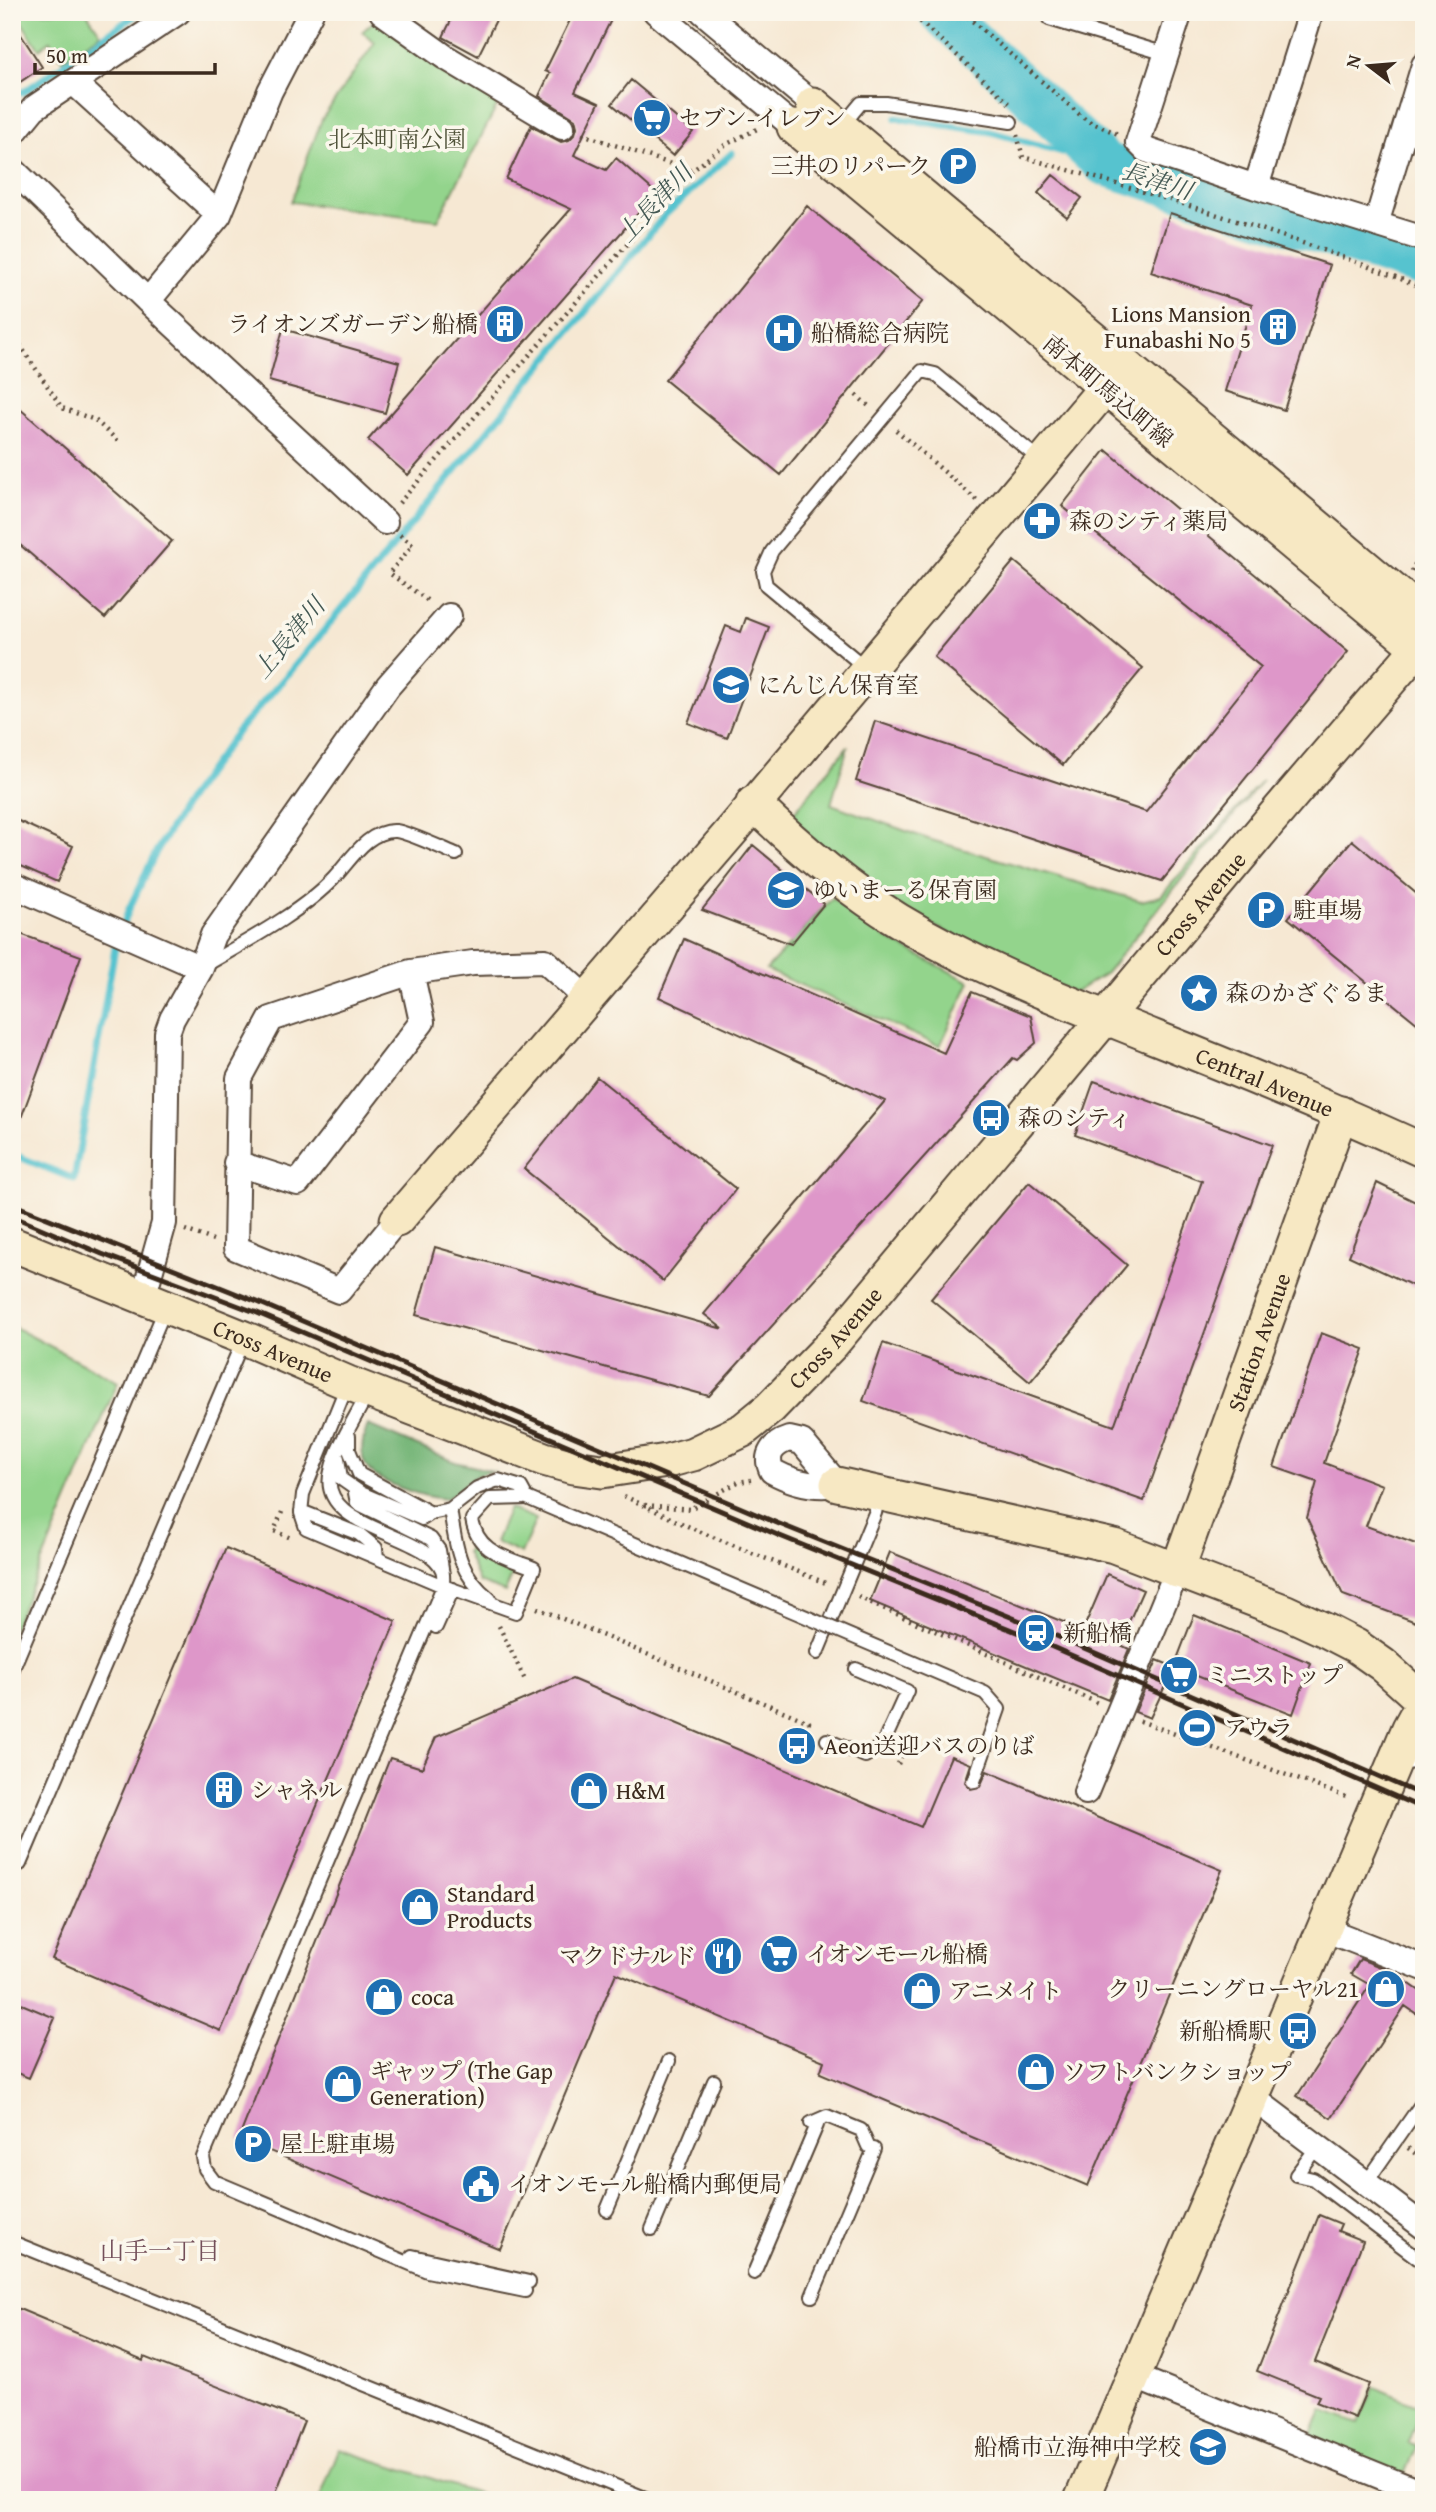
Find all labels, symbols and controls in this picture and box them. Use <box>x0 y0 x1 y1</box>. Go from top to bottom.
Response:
scale bar <box>35 32 215 76</box>
north arrow <box>1334 32 1404 102</box>
text: 50 m <box>46 40 88 71</box>
text: N <box>1337 51 1368 71</box>
supermarket icon: セブン-イレブン <box>631 97 673 139</box>
place label: セブン-イレブン <box>679 101 846 134</box>
park label: 北本町南公園 <box>328 122 466 155</box>
parking icon: 三井のリパーク <box>937 145 979 187</box>
place label: 三井のリパーク <box>771 149 931 182</box>
water label: 上長津川 <box>609 153 702 250</box>
water label: 長津川 <box>1118 153 1200 209</box>
place label: Lions Mansion Funabashi No 5 <box>1104 297 1251 356</box>
building icon: ライオンズガーデン船橋 <box>484 303 526 345</box>
building icon: Lions Mansion Funabashi No 5 <box>1257 306 1299 348</box>
place label: ライオンズガーデン船橋 <box>228 307 478 340</box>
hospital icon: 船橋総合病院 <box>763 312 805 354</box>
place label: 船橋総合病院 <box>811 316 949 349</box>
street label: 南本町馬込町線 <box>1036 326 1181 455</box>
pharmacy icon: 森のシティ薬局 <box>1021 500 1063 542</box>
place label: 森のシティ薬局 <box>1069 504 1228 537</box>
water label: 上長津川 <box>244 587 335 686</box>
school or university icon: にんじん保育室 <box>710 664 752 706</box>
place label: にんじん保育室 <box>758 668 919 701</box>
street label: Cross Avenue <box>1146 844 1253 963</box>
school or university icon: ゆいまーる保育園 <box>765 869 807 911</box>
place label: ゆいまーる保育園 <box>813 873 997 906</box>
parking icon: 駐車場 <box>1245 889 1287 931</box>
place label: 駐車場 <box>1293 893 1362 926</box>
place icon: 森のかざぐるま <box>1178 972 1220 1014</box>
place label: 森のかざぐるま <box>1226 976 1387 1009</box>
street label: Central Avenue <box>1191 1038 1339 1125</box>
bus stop icon: 森のシティ <box>970 1097 1012 1139</box>
place label: 森のシティ <box>1018 1101 1131 1134</box>
street label: Station Avenue <box>1218 1268 1298 1416</box>
street label: Cross Avenue <box>780 1279 890 1396</box>
street label: Cross Avenue <box>208 1310 338 1391</box>
station icon: 新船橋 <box>1015 1612 1057 1654</box>
place label: 新船橋 <box>1063 1616 1132 1649</box>
supermarket icon: ミニストップ <box>1158 1654 1200 1696</box>
place label: ミニストップ <box>1206 1658 1343 1691</box>
sports icon: アウラ <box>1176 1707 1218 1749</box>
place label: アウラ <box>1224 1711 1293 1744</box>
bus stop icon: Aeon送迎バスのりば <box>776 1725 818 1767</box>
place label: Aeon送迎バスのりば <box>824 1729 1034 1762</box>
building icon: シャネル <box>203 1769 245 1811</box>
shop icon: H&M <box>568 1770 610 1812</box>
place label: シャネル <box>251 1773 343 1806</box>
place label: H&M <box>616 1774 666 1807</box>
place label: Standard Products <box>447 1877 536 1936</box>
shop icon: Standard Products <box>399 1886 441 1928</box>
supermarket icon: イオンモール船橋 <box>758 1933 800 1975</box>
restaurant icon: マクドナルド <box>702 1935 744 1977</box>
place label: イオンモール船橋 <box>806 1937 988 1970</box>
place label: マクドナルド <box>559 1939 696 1972</box>
shop icon: クリーニングローヤル21 <box>1365 1968 1407 2010</box>
shop icon: アニメイト <box>901 1970 943 2012</box>
place label: クリーニングローヤル21 <box>1108 1972 1359 2005</box>
place label: アニメイト <box>949 1974 1062 2007</box>
shop icon: coca <box>363 1976 405 2018</box>
place label: coca <box>411 1980 454 2013</box>
bus stop icon: 新船橋駅 <box>1277 2010 1319 2052</box>
place label: 新船橋駅 <box>1179 2014 1271 2047</box>
shop icon: ソフトバンクショップ <box>1015 2051 1057 2093</box>
place label: ギャップ (The Gap Generation) <box>370 2054 553 2113</box>
place label: ソフトバンクショップ <box>1063 2055 1292 2088</box>
shop icon: ギャップ (The Gap Generation) <box>322 2063 364 2105</box>
parking icon: 屋上駐車場 <box>232 2123 274 2165</box>
place label: 屋上駐車場 <box>280 2127 395 2160</box>
public building icon: イオンモール船橋内郵便局 <box>460 2163 502 2205</box>
place label: イオンモール船橋内郵便局 <box>508 2167 782 2200</box>
district label: 山手一丁目 <box>100 2233 220 2268</box>
school or university icon: 船橋市立海神中学校 <box>1187 2426 1229 2468</box>
place label: 船橋市立海神中学校 <box>974 2430 1181 2463</box>

